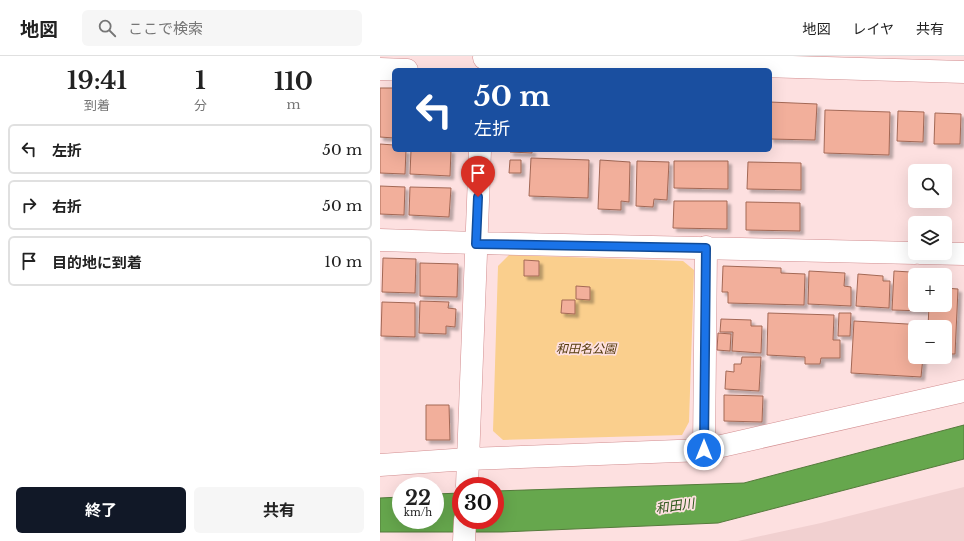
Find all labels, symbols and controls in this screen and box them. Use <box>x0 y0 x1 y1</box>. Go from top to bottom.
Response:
search box <box>82 10 362 46</box>
icon: search <box>96 17 118 39</box>
text: 地図 <box>20 18 58 41</box>
text: ここで検索 <box>128 19 203 38</box>
text: 地図 <box>802 20 830 38</box>
text: レイヤ <box>852 20 894 38</box>
text: 共有 <box>916 20 944 38</box>
text: 19:41 <box>67 66 127 95</box>
text: 1 <box>195 66 206 95</box>
text: 110 <box>274 67 313 96</box>
text: 50 m <box>474 79 550 114</box>
icon: left <box>408 84 460 136</box>
text: m <box>286 96 300 113</box>
text: 到着 <box>84 97 110 114</box>
text: 分 <box>194 97 207 114</box>
text: 左折 <box>474 118 510 140</box>
icon: left <box>18 138 40 160</box>
text: 50 m <box>322 140 362 159</box>
text: 左折 <box>52 141 82 160</box>
pin <box>461 156 495 197</box>
icon: arrive <box>467 162 489 184</box>
map controls <box>908 164 952 364</box>
button: search <box>908 164 952 208</box>
icon: right <box>18 194 40 216</box>
text: 50 m <box>322 196 362 215</box>
text: 右折 <box>52 197 82 216</box>
button: layers <box>908 216 952 260</box>
icon: arrive <box>18 250 40 272</box>
text: 10 m <box>324 252 362 271</box>
text: 目的地に到着 <box>52 253 142 272</box>
button: + <box>908 268 952 312</box>
button: − <box>908 320 952 364</box>
park label: 和田名公園 <box>556 341 618 356</box>
position arrow <box>683 429 725 471</box>
speed limit sign: 30 <box>452 477 504 529</box>
text: 22 <box>405 486 431 510</box>
button: 終了 <box>16 487 186 533</box>
button: 共有 <box>194 487 364 533</box>
water label: 和田川 <box>654 495 697 517</box>
text: km/h <box>404 506 432 519</box>

